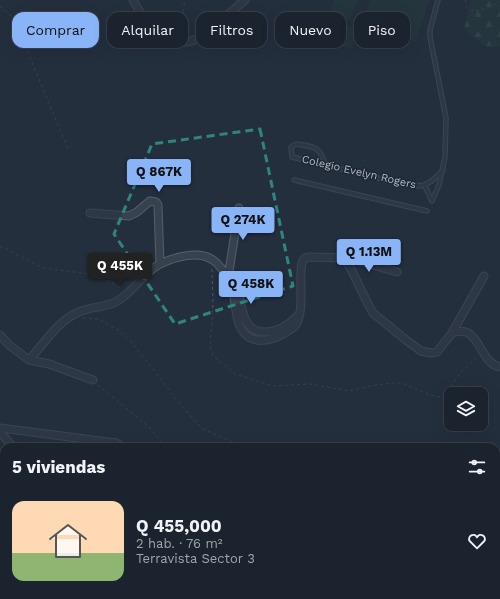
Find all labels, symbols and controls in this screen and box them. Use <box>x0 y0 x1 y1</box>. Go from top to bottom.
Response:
chip: Comprar <box>12 12 99 48</box>
chip: Alquilar <box>107 12 188 48</box>
chip: Filtros <box>196 12 267 48</box>
chip: Nuevo <box>275 12 346 48</box>
chip: Piso <box>354 12 410 48</box>
street label: Colegio Evelyn Rogers <box>301 153 418 192</box>
pin: Q 867K <box>126 159 192 193</box>
text: Q 867K <box>136 164 182 179</box>
pin: Q 274K <box>210 207 276 241</box>
text: Q 274K <box>220 212 266 227</box>
pin: Q 1.13M <box>332 239 406 273</box>
text: Q 1.13M <box>346 244 392 259</box>
pin: Q 455K <box>87 253 153 287</box>
text: Q 455K <box>97 258 143 273</box>
pin: Q 458K <box>218 271 284 305</box>
text: Q 458K <box>228 276 274 291</box>
map controls <box>444 387 488 431</box>
button: layers <box>444 387 488 431</box>
icon: filters <box>466 456 488 478</box>
text: 5 viviendas <box>12 457 105 477</box>
text: Q 455,000 <box>136 516 222 536</box>
icon: home <box>44 517 92 565</box>
icon: heart <box>466 530 488 552</box>
text: 2 hab. · 76 m² <box>136 536 223 551</box>
text: Terravista Sector 3 <box>136 551 255 566</box>

